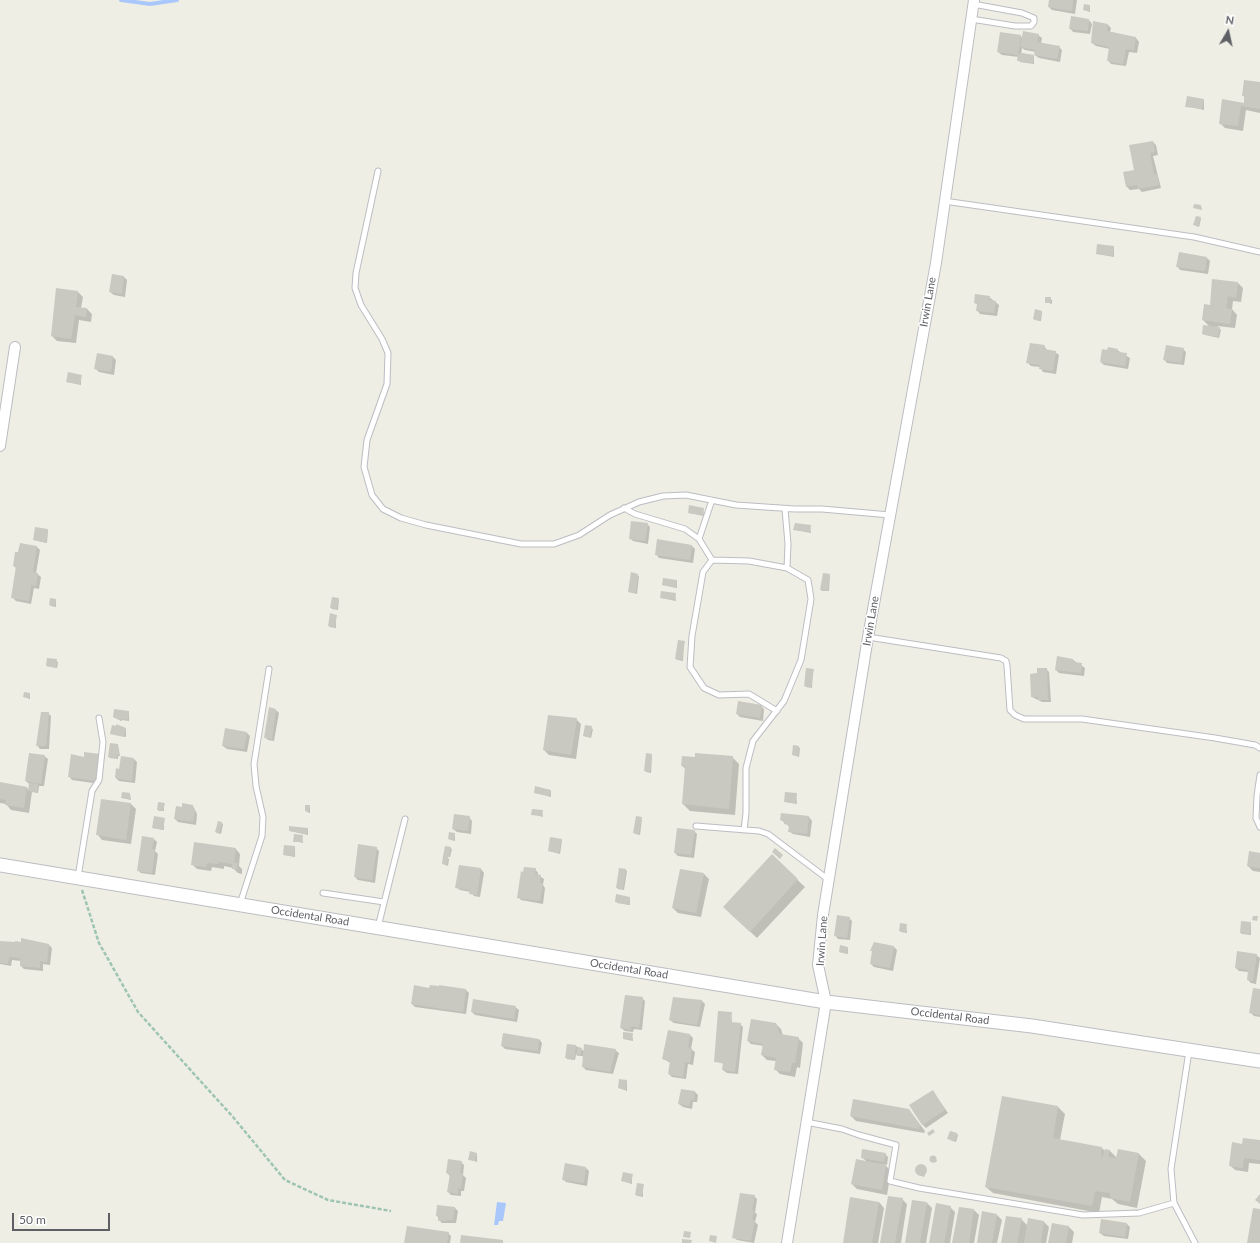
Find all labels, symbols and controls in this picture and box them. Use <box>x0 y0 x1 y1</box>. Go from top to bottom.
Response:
north arrow <box>1208 12 1248 52</box>
text: N <box>1225 13 1235 27</box>
street label: Irwin Lane <box>917 276 939 328</box>
street label: Irwin Lane <box>860 595 882 647</box>
street label: Occidental Road <box>270 903 350 929</box>
street label: Irwin Lane <box>814 915 830 967</box>
street label: Occidental Road <box>589 956 669 982</box>
street label: Occidental Road <box>910 1005 990 1027</box>
scale bar <box>14 1205 112 1231</box>
text: 50 m <box>19 1212 46 1227</box>

